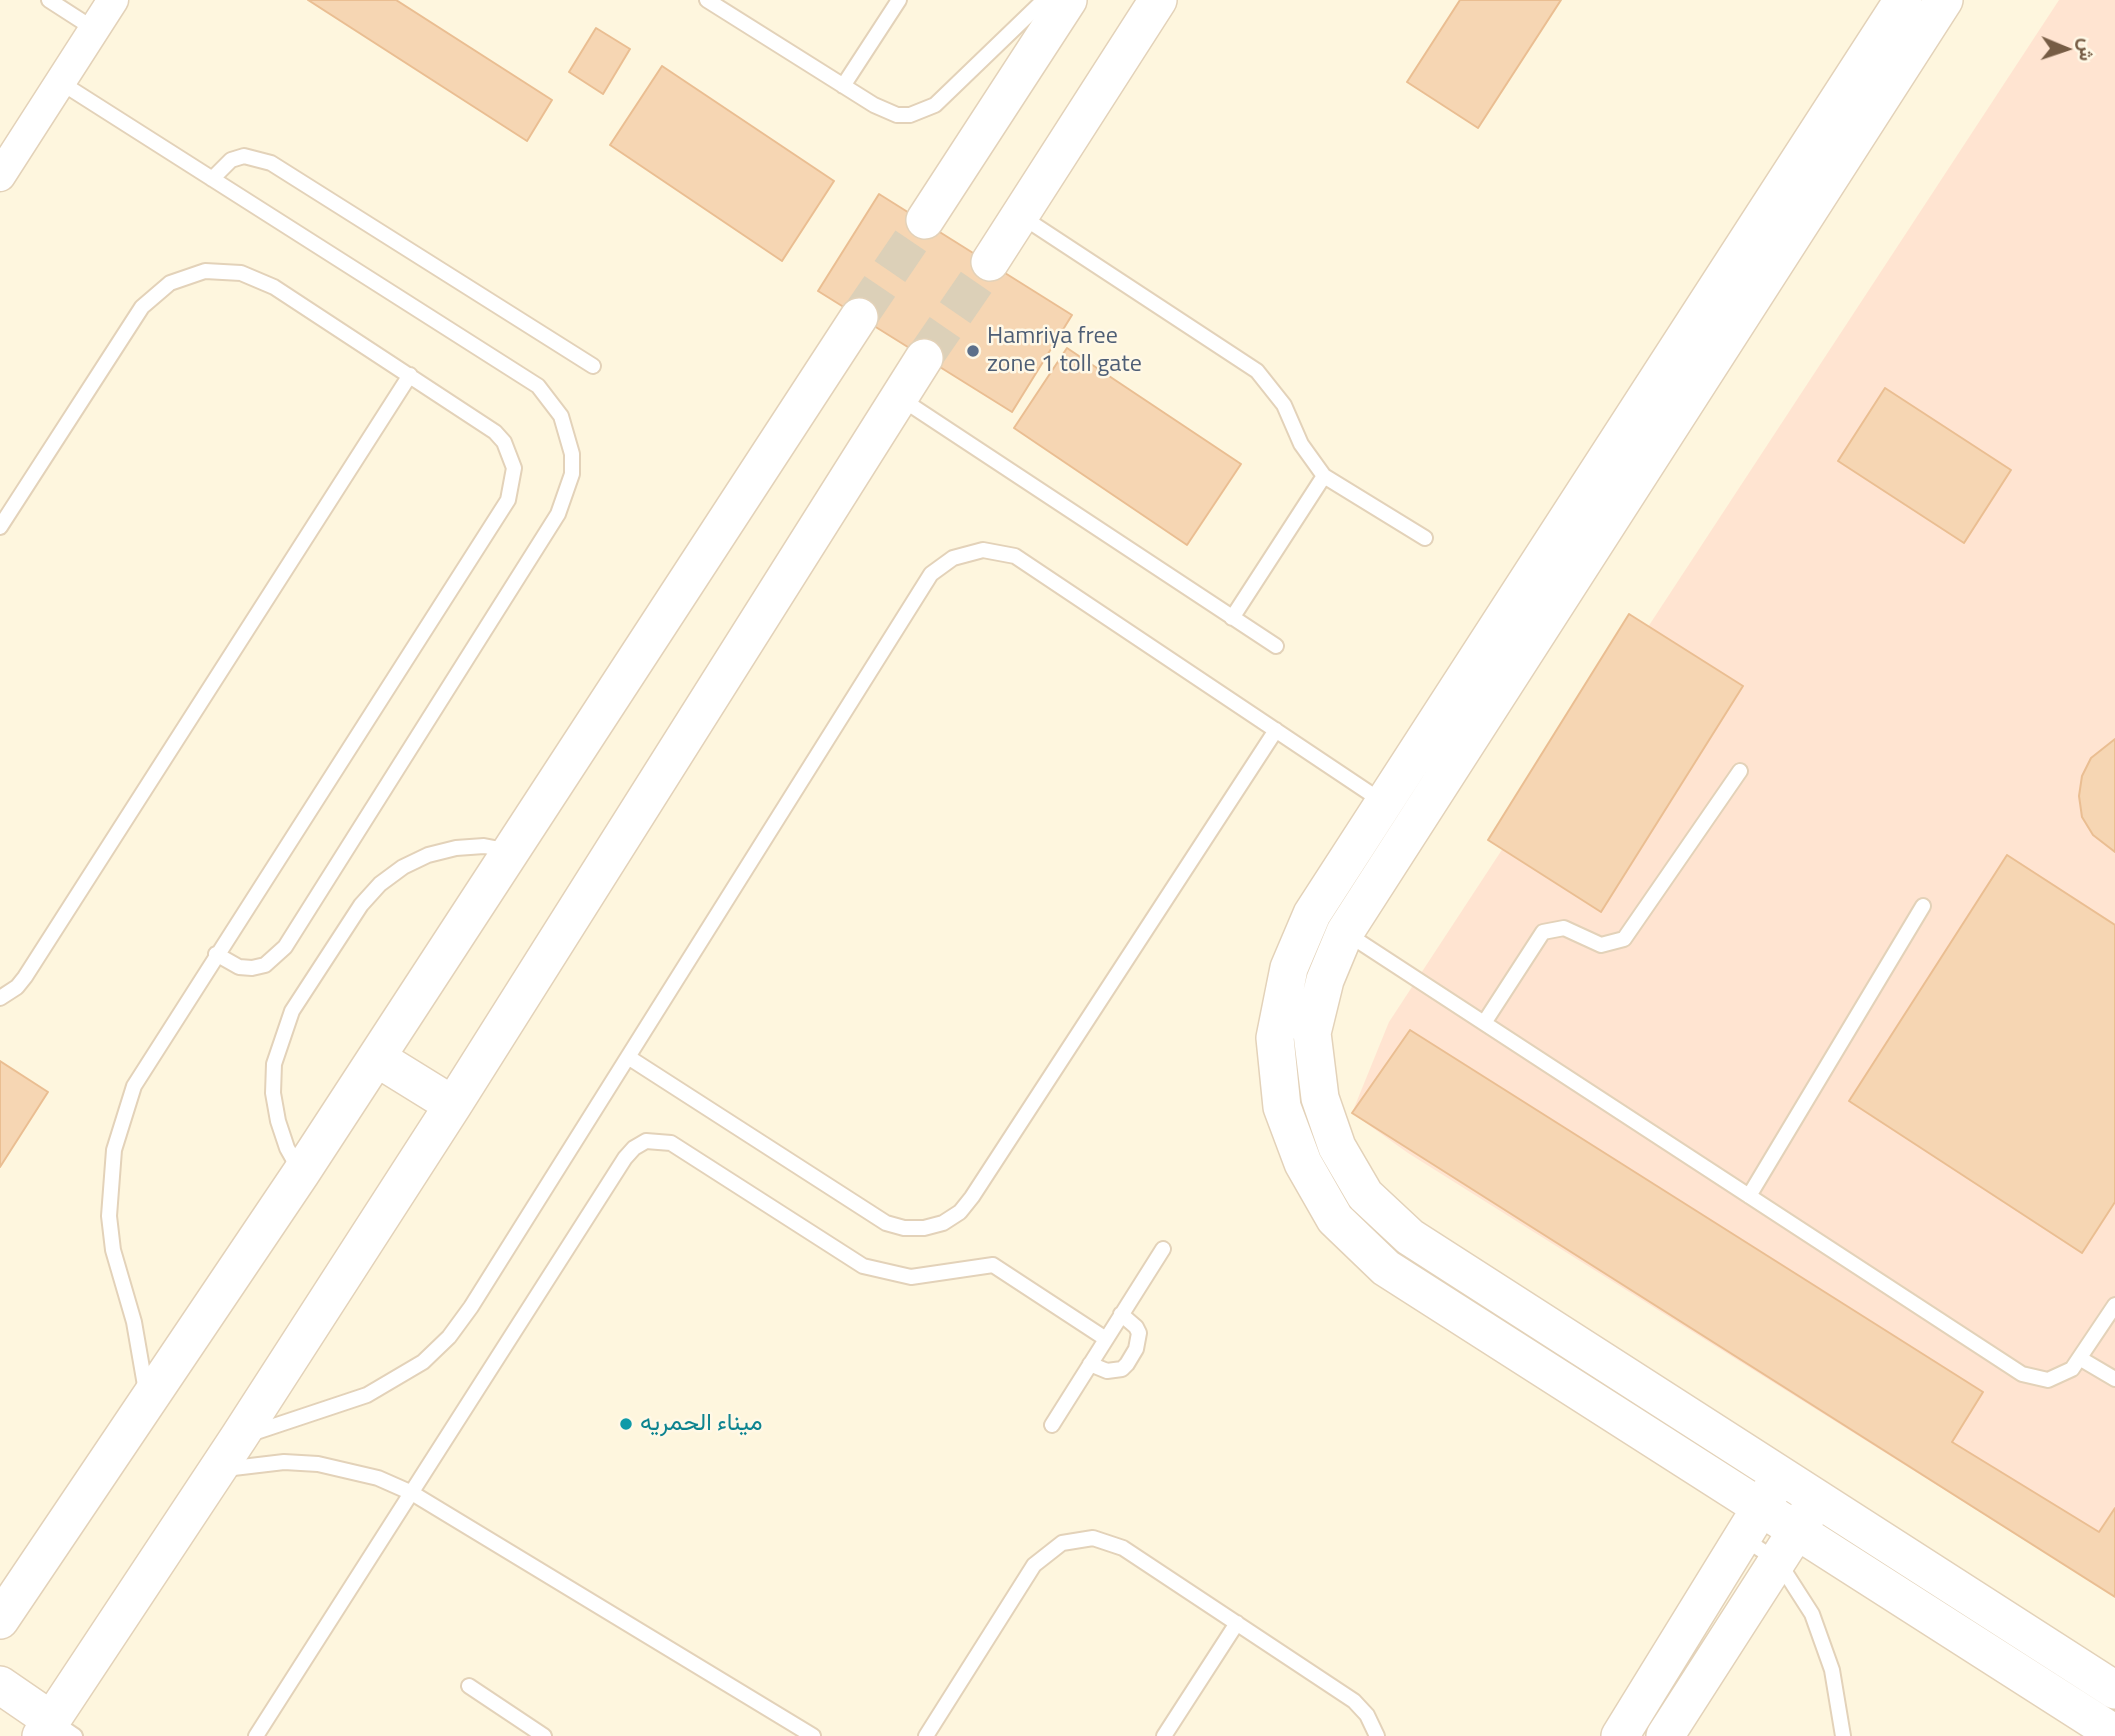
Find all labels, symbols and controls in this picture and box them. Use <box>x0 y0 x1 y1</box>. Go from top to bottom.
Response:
north arrow <box>2031 14 2101 84</box>
text: ش <box>2073 38 2102 62</box>
place label: Hamriya free zone 1 toll gate <box>987 323 1142 379</box>
marker: Hamriya free zone 1 toll gate <box>965 343 981 359</box>
place label: ميناء الحمريه <box>640 1410 763 1438</box>
marker: ميناء الحمريه <box>618 1416 634 1432</box>

